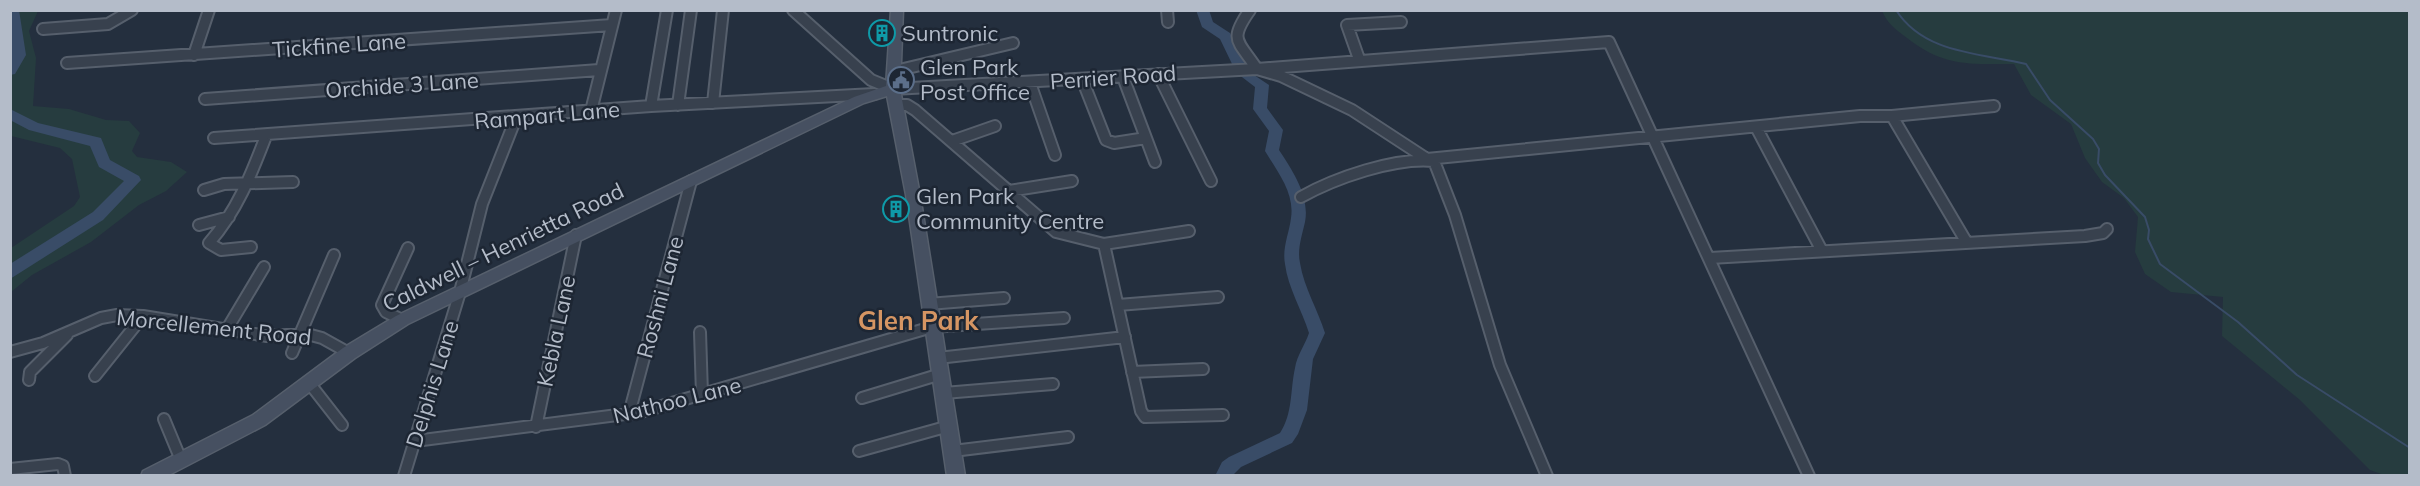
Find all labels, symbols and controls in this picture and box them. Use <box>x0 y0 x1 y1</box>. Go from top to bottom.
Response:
building icon: Suntronic <box>867 18 897 48</box>
place label: Suntronic <box>902 19 999 47</box>
street label: Tickfine Lane <box>271 26 407 64</box>
place label: Glen Park Post Office <box>920 53 1030 106</box>
street label: Perrier Road <box>1049 59 1177 95</box>
public building icon: Glen Park Post Office <box>886 65 916 95</box>
street label: Orchide 3 Lane <box>324 66 480 104</box>
street label: Rampart Lane <box>473 95 621 135</box>
street label: Caldwell – Henrietta Road <box>378 176 628 318</box>
place label: Glen Park Community Centre <box>916 182 1104 235</box>
building icon: Glen Park Community Centre <box>881 194 911 224</box>
street label: Roshni Lane <box>630 233 690 361</box>
street label: Kebla Lane <box>531 273 581 389</box>
street label: Morcellement Road <box>115 303 313 351</box>
district label: Glen Park <box>858 304 979 337</box>
street label: Delphis Lane <box>399 317 465 451</box>
street label: Nathoo Lane <box>610 371 744 429</box>

